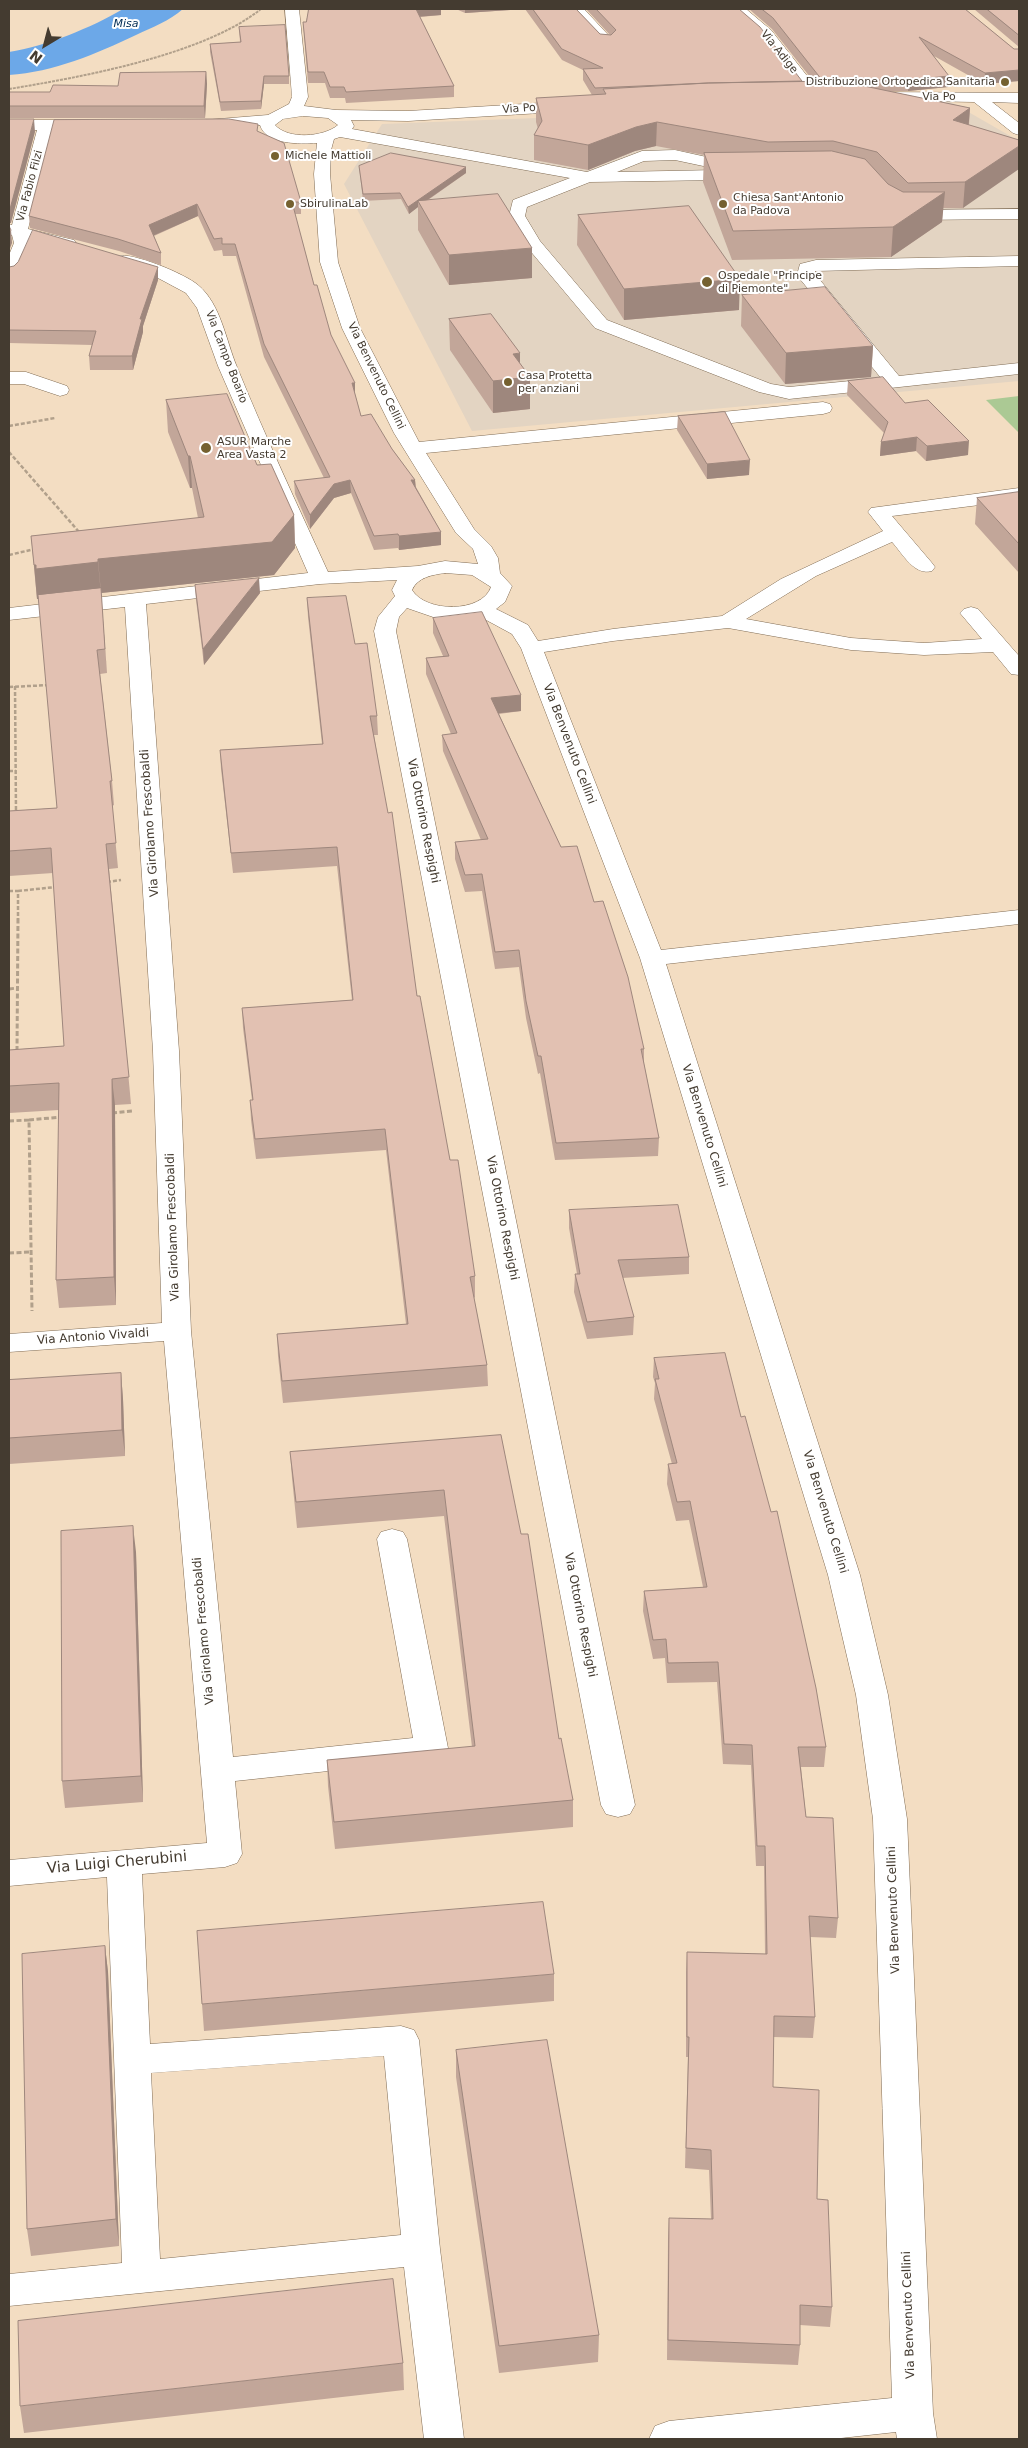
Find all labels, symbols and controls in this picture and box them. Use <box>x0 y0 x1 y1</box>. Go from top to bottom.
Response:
water label: Misa <box>113 17 139 31</box>
north arrow <box>20 20 70 70</box>
street label: Via Adige <box>758 28 800 76</box>
text: N <box>26 47 45 67</box>
place label: Distribuzione Ortopedica Sanitaria <box>806 75 995 89</box>
marker: Distribuzione Ortopedica Sanitaria <box>999 76 1011 88</box>
street label: Via Po <box>922 90 956 104</box>
street label: Via Po <box>502 101 536 117</box>
street label: Via Fabio Filzi <box>14 149 46 223</box>
place label: Michele Mattioli <box>285 149 371 163</box>
marker: Michele Mattioli <box>269 150 281 162</box>
place label: Chiesa Sant'Antonio da Padova <box>733 191 844 217</box>
place label: SbirulinaLab <box>300 197 368 211</box>
marker: SbirulinaLab <box>284 198 296 210</box>
marker: Chiesa Sant'Antonio da Padova <box>717 198 729 210</box>
place label: Ospedale "Principe di Piemonte" <box>718 269 822 295</box>
marker: Ospedale "Principe di Piemonte" <box>700 275 714 289</box>
street label: Via Campo Boario <box>202 309 250 405</box>
street label: Via Benvenuto Cellini <box>344 320 408 432</box>
place label: Casa Protetta per anziani <box>518 369 592 395</box>
marker: Casa Protetta per anziani <box>502 376 514 388</box>
place label: ASUR Marche Area Vasta 2 <box>217 435 291 461</box>
marker: ASUR Marche Area Vasta 2 <box>199 441 213 455</box>
street label: Via Benvenuto Cellini <box>539 682 599 806</box>
street label: Via Girolamo Frescobaldi <box>138 749 162 897</box>
street label: Via Ottorino Respighi <box>404 757 442 885</box>
street label: Via Benvenuto Cellini <box>678 1063 730 1189</box>
street label: Via Girolamo Frescobaldi <box>163 1153 183 1301</box>
street label: Via Ottorino Respighi <box>483 1154 521 1282</box>
street label: Via Antonio Vivaldi <box>36 1326 150 1348</box>
street label: Via Benvenuto Cellini <box>799 1449 851 1575</box>
street label: Via Ottorino Respighi <box>561 1551 599 1679</box>
street label: Via Girolamo Frescobaldi <box>190 1557 218 1705</box>
street label: Via Benvenuto Cellini <box>885 1846 903 1974</box>
street label: Via Luigi Cherubini <box>46 1848 188 1878</box>
street label: Via Benvenuto Cellini <box>900 2251 918 2379</box>

